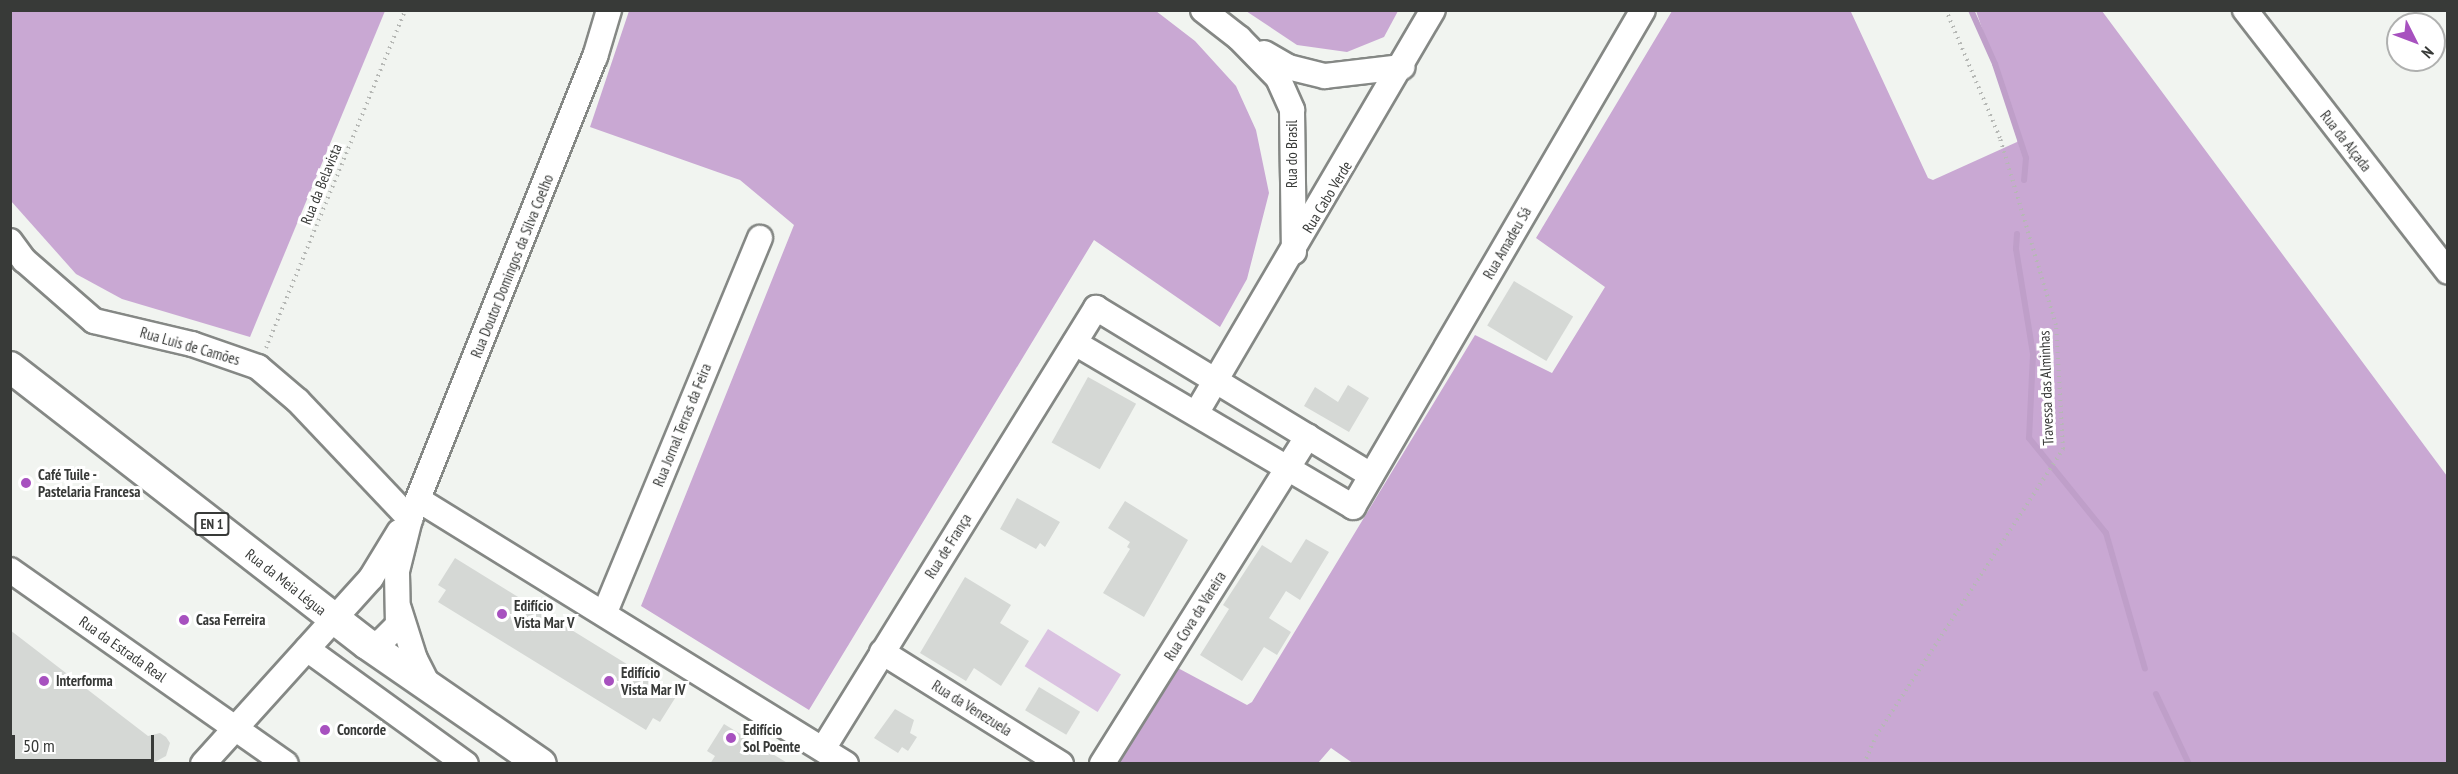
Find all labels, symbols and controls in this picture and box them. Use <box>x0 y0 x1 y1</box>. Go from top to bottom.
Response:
north arrow <box>2386 12 2446 72</box>
text: N <box>2418 43 2438 63</box>
street label: Rua da Alçada <box>2316 107 2376 175</box>
street label: Rua do Brasil <box>1283 120 1301 188</box>
street label: Rua da Belavista <box>297 141 345 227</box>
street label: Rua Cabo Verde <box>1298 158 1356 236</box>
street label: Rua Doutor Domingos da Silva Coelho <box>467 172 557 360</box>
street label: Rua Amadeu Sá <box>1479 204 1535 282</box>
street label: Rua Luis de Camões <box>138 323 242 369</box>
street label: Travessa das Alminhas <box>2035 330 2057 446</box>
street label: Rua Jornal Terras da Feira <box>649 361 715 489</box>
place label: Café Tuile - Pastelaria Francesa <box>38 465 140 500</box>
marker: Café Tuile - Pastelaria Francesa <box>19 476 33 490</box>
street label: Rua de França <box>921 510 975 582</box>
road number: EN 1 <box>194 513 230 535</box>
street label: Rua da Meia Légua <box>242 545 330 619</box>
street label: Rua Cova da Vareira <box>1160 568 1230 664</box>
place label: Edifício Vista Mar V <box>514 596 575 631</box>
marker: Edifício Vista Mar V <box>495 607 509 621</box>
place label: Casa Ferreira <box>196 611 265 629</box>
street label: Rua da Estrada Real <box>76 612 170 686</box>
marker: Casa Ferreira <box>177 613 191 627</box>
place label: Edifício Vista Mar IV <box>621 663 686 698</box>
place label: Interforma <box>56 672 113 690</box>
marker: Interforma <box>37 674 51 688</box>
marker: Edifício Vista Mar IV <box>602 674 616 688</box>
street label: Rua da Venezuela <box>929 676 1015 740</box>
place label: Edifício Sol Poente <box>743 720 800 755</box>
place label: Concorde <box>337 721 386 739</box>
scale bar <box>15 723 158 761</box>
marker: Concorde <box>318 723 332 737</box>
marker: Edifício Sol Poente <box>724 731 738 745</box>
text: 50 m <box>23 734 55 757</box>

